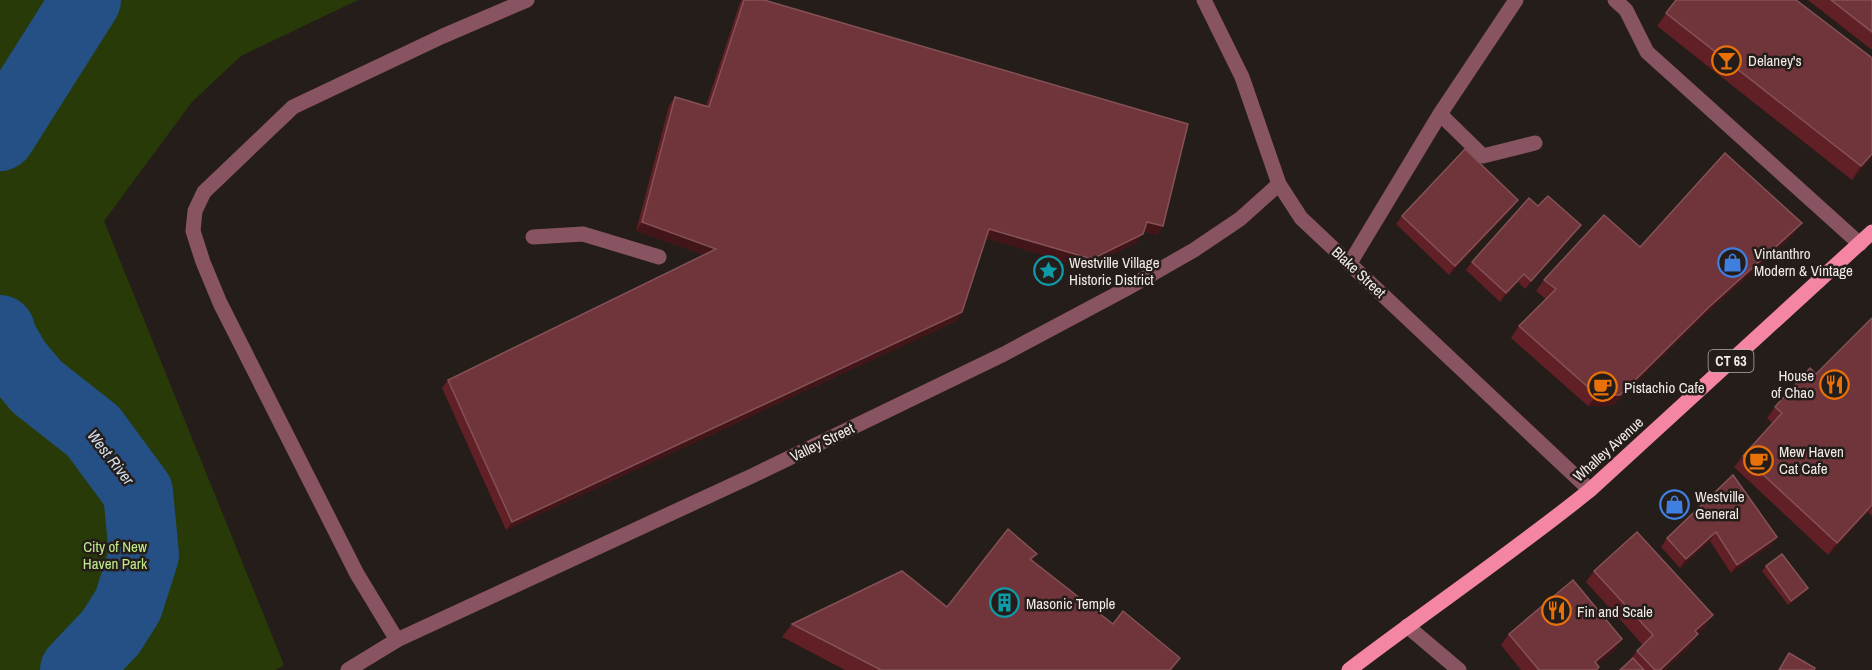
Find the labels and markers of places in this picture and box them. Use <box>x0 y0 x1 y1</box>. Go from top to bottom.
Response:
bar icon: Delaney's <box>1711 44 1743 76</box>
place label: Delaney's <box>1748 50 1802 71</box>
place label: Vintanthro Modern & Vintage <box>1754 243 1853 281</box>
shop icon: Vintanthro Modern & Vintage <box>1717 246 1749 278</box>
place label: Westville Village Historic District <box>1069 252 1160 290</box>
place icon: Westville Village Historic District <box>1032 255 1064 287</box>
place label: House of Chao <box>1771 365 1814 403</box>
restaurant icon: House of Chao <box>1819 368 1851 400</box>
cafe icon: Pistachio Cafe <box>1587 371 1619 403</box>
place label: Pistachio Cafe <box>1624 377 1705 398</box>
place label: Mew Haven Cat Cafe <box>1779 441 1844 479</box>
cafe icon: Mew Haven Cat Cafe <box>1742 444 1774 476</box>
place label: Westville General <box>1695 486 1745 524</box>
shop icon: Westville General <box>1658 489 1690 521</box>
building icon: Masonic Temple <box>989 587 1021 619</box>
place label: Masonic Temple <box>1026 593 1116 614</box>
restaurant icon: Fin and Scale <box>1540 595 1572 627</box>
place label: Fin and Scale <box>1577 601 1653 622</box>

